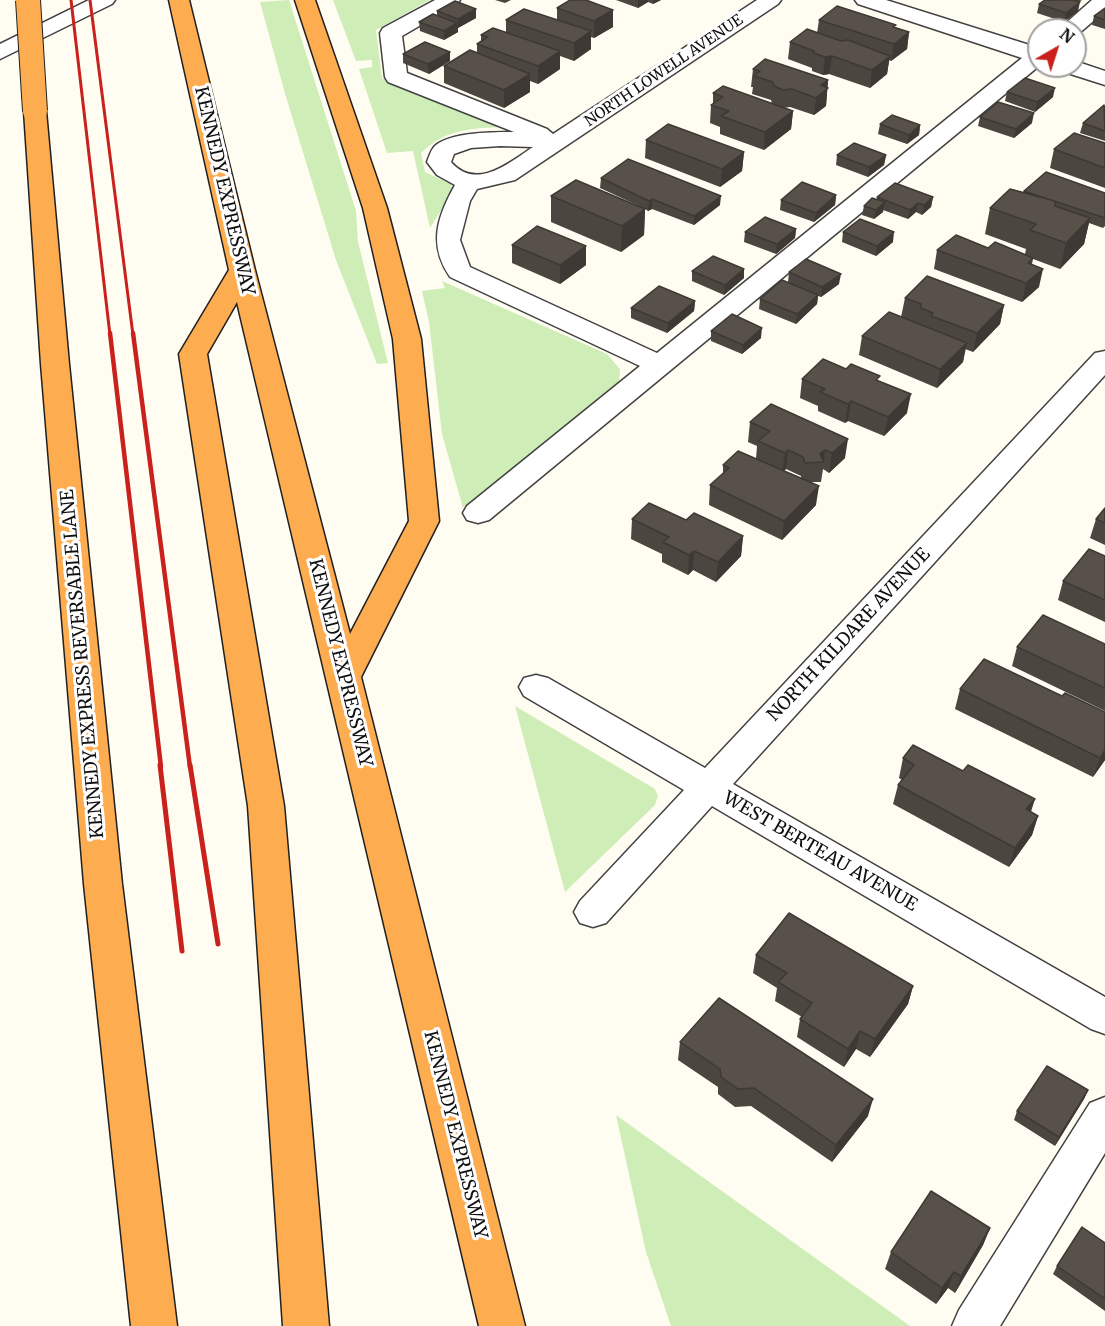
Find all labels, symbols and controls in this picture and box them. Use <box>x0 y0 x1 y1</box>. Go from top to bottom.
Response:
street label: NORTH LOWELL AVENUE <box>582 11 746 131</box>
north arrow <box>1027 18 1087 78</box>
text: N <box>1056 24 1078 47</box>
street label: KENNEDY EXPRESSWAY <box>189 84 259 298</box>
street label: KENNEDY EXPRESS REVERSABLE LANE <box>57 489 109 839</box>
street label: NORTH KILDARE AVENUE <box>763 544 935 726</box>
street label: KENNEDY EXPRESSWAY <box>304 557 376 769</box>
street label: WEST BERTEAU AVENUE <box>719 788 921 916</box>
street label: KENNEDY EXPRESSWAY <box>419 1029 491 1241</box>

